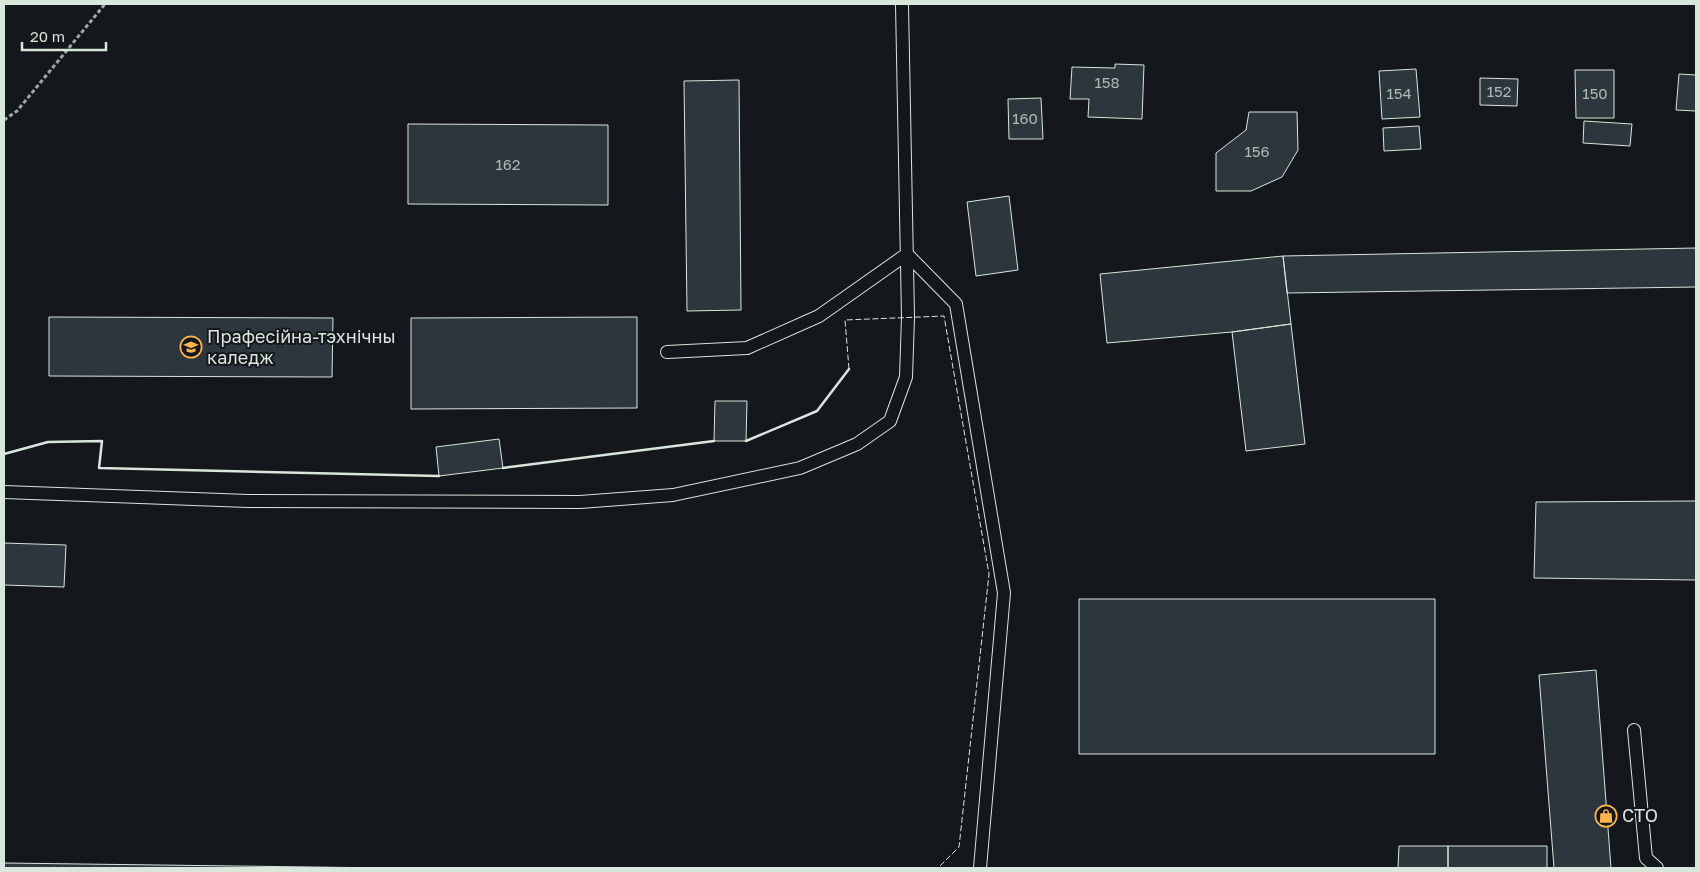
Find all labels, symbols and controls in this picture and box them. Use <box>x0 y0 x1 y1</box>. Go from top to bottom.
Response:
scale bar <box>22 20 106 52</box>
text: 20 m <box>30 27 65 45</box>
house number: 158 <box>1094 73 1120 91</box>
house number: 152 <box>1487 82 1511 100</box>
house number: 154 <box>1386 84 1412 102</box>
house number: 150 <box>1582 84 1608 102</box>
house number: 160 <box>1012 109 1038 127</box>
house number: 156 <box>1244 142 1270 160</box>
house number: 162 <box>495 155 521 173</box>
place label: Прафесійна-тэхнічны каледж <box>207 325 396 368</box>
school or university icon: Прафесійна-тэхнічны каледж <box>179 335 203 359</box>
shop icon: СТО <box>1594 804 1618 828</box>
place label: СТО <box>1622 804 1658 826</box>

